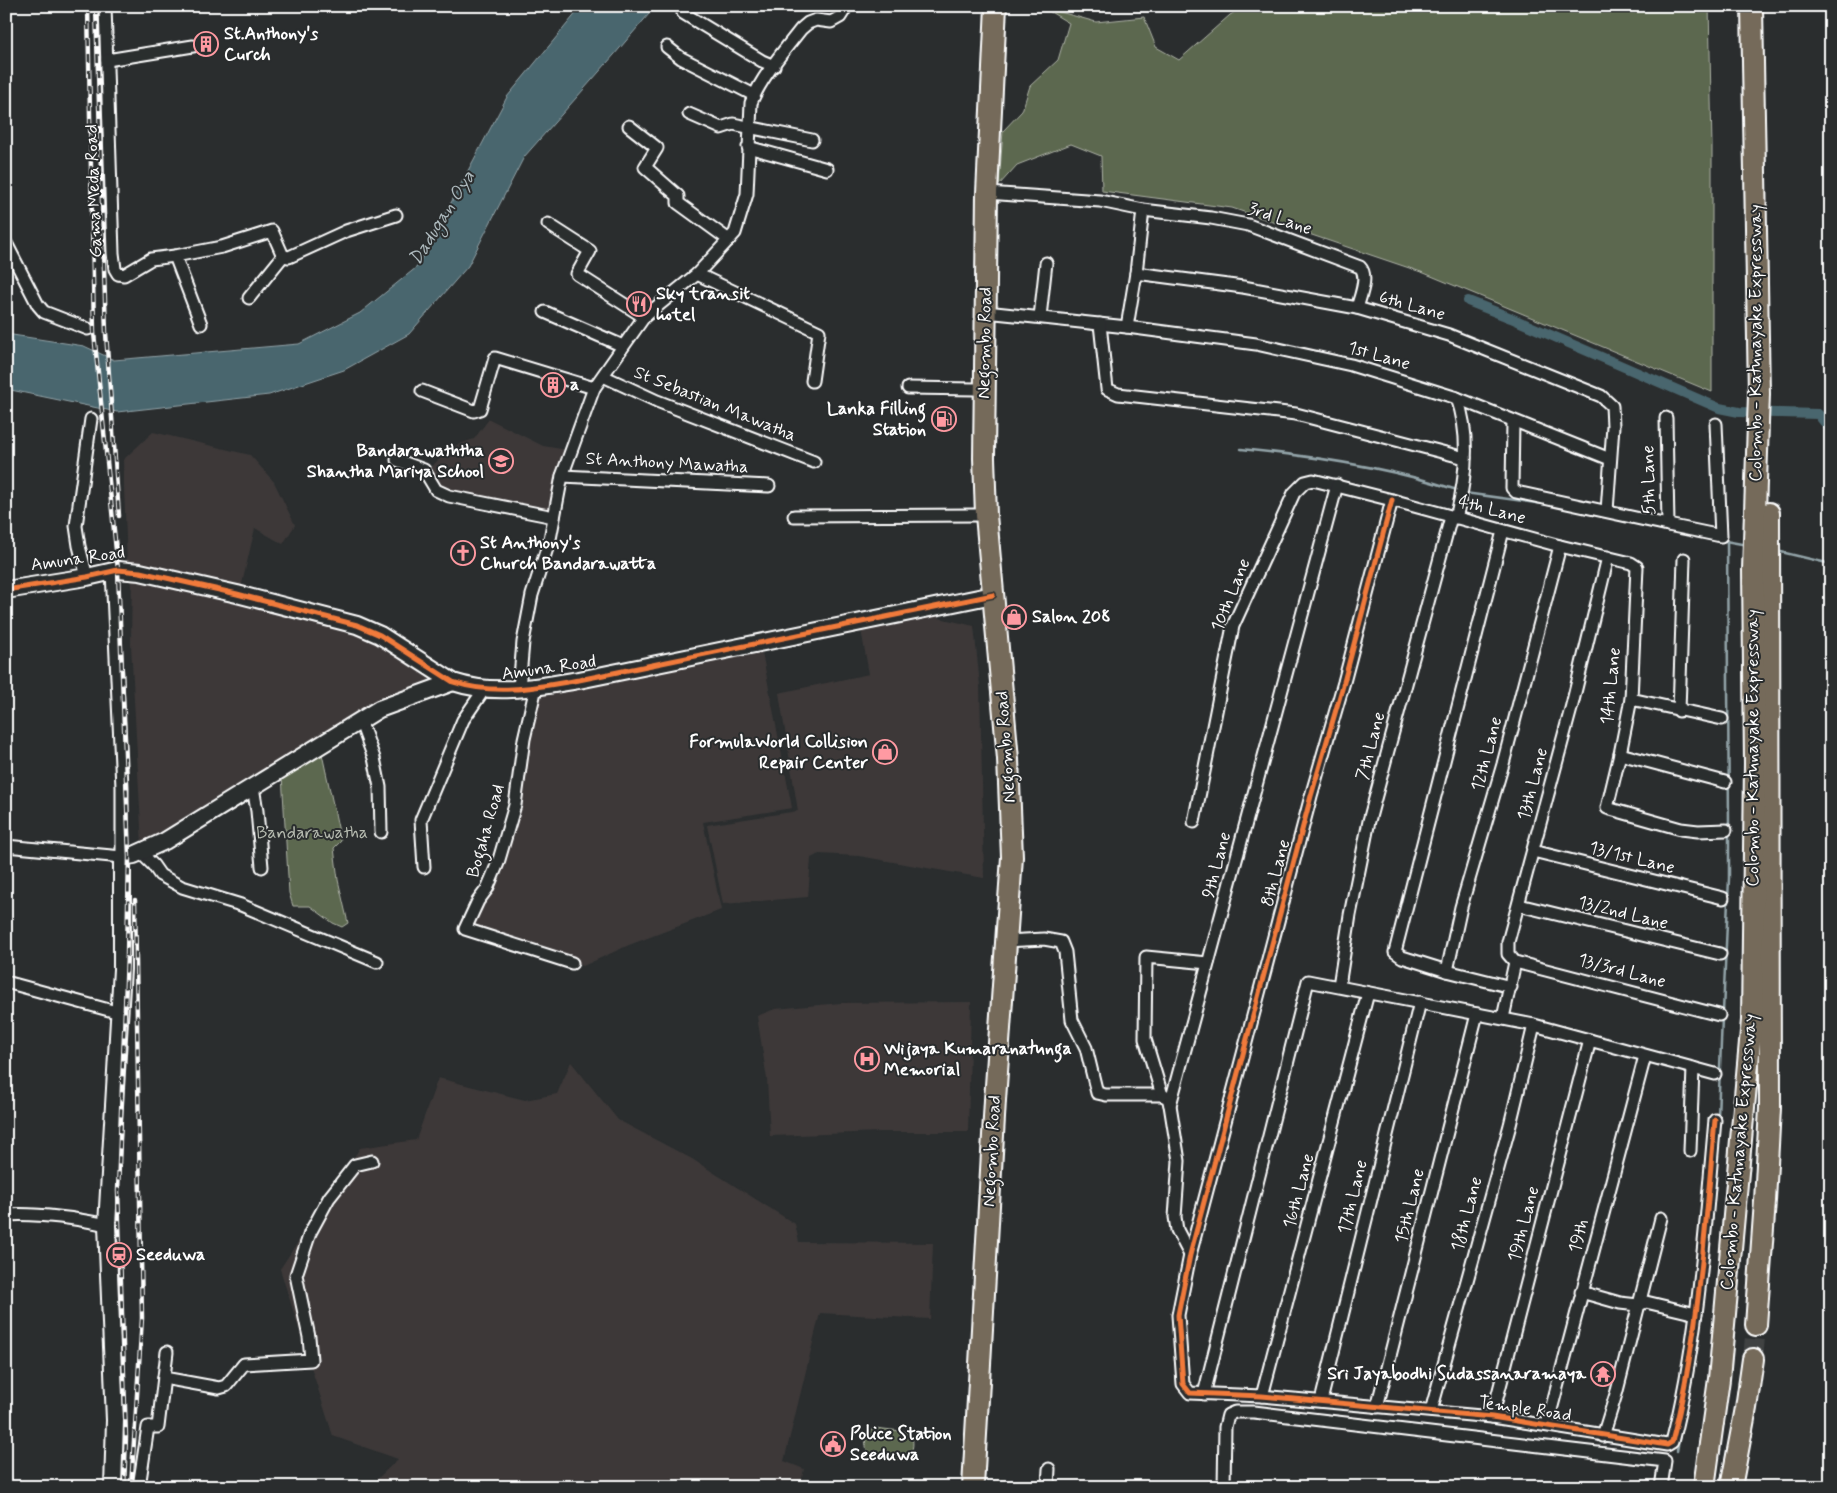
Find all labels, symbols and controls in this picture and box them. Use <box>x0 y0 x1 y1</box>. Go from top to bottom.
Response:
place label: St.Anthony's Curch <box>224 22 318 67</box>
building icon: St.Anthony's Curch <box>193 31 219 57</box>
street label: Gama Meda Road <box>80 124 108 258</box>
water label: Dadugan Oya <box>403 165 483 271</box>
street label: 3rd Lane <box>1245 197 1315 241</box>
street label: Colombo - Katunayake Expressway <box>1744 204 1768 482</box>
place label: Sky transit hotel <box>656 282 750 327</box>
street label: 6th Lane <box>1376 285 1448 327</box>
street label: Negombo Road <box>972 287 1000 399</box>
restaurant icon: Sky transit hotel <box>626 291 652 317</box>
street label: 1st Lane <box>1345 336 1413 376</box>
street label: St Sebastian Mawatha <box>630 360 800 448</box>
building icon: a <box>540 372 566 398</box>
place label: a <box>570 373 579 397</box>
place label: Lanka Filling Station <box>827 397 926 442</box>
fuel station icon: Lanka Filling Station <box>931 406 957 432</box>
place label: Bandarawaththa Shantha Mariya School <box>307 439 484 484</box>
street label: 5th Lane <box>1636 445 1662 515</box>
street label: St Anthony Mawatha <box>585 447 749 479</box>
school or university icon: Bandarawaththa Shantha Mariya School <box>488 448 514 474</box>
street label: 4th Lane <box>1456 489 1528 531</box>
place label: St Anthony's Church Bandarawatta <box>480 531 656 576</box>
street label: Amuna Road <box>29 540 127 578</box>
church icon: St Anthony's Church Bandarawatta <box>450 540 476 566</box>
street label: 10th Lane <box>1205 555 1257 635</box>
shop icon: Salon 208 <box>1001 604 1027 630</box>
place label: Salon 208 <box>1032 605 1111 629</box>
street label: Colombo - Katunayake Expressway <box>1741 609 1765 887</box>
street label: 14th Lane <box>1595 646 1627 726</box>
street label: Amuna Road <box>500 649 598 687</box>
street label: Negombo Road <box>990 690 1024 804</box>
street label: 7th Lane <box>1350 709 1392 783</box>
street label: 12th Lane <box>1466 714 1508 794</box>
place label: FormulaWorld Collision Repair Center <box>689 730 868 775</box>
shop icon: FormulaWorld Collision Repair Center <box>872 739 898 765</box>
street label: 13th Lane <box>1512 745 1554 823</box>
street label: Bogaha Road <box>461 781 513 881</box>
park label: Bandarawatha <box>256 821 368 845</box>
street label: 9th Lane <box>1197 829 1237 901</box>
street label: 13/1st Lane <box>1587 836 1677 880</box>
street label: 8th Lane <box>1256 837 1296 909</box>
street label: 13/2nd Lane <box>1575 890 1671 936</box>
street label: 13/3rd Lane <box>1575 948 1669 994</box>
street label: Colombo - Katunayake Expressway <box>1715 1013 1763 1291</box>
place label: Wijaya Kumaranatunga Memorial <box>883 1037 1072 1082</box>
hospital icon: Wijaya Kumaranatunga Memorial <box>854 1046 880 1072</box>
street label: Negombo Road <box>977 1094 1009 1208</box>
street label: 16th Lane <box>1277 1151 1321 1231</box>
street label: 17th Lane <box>1332 1157 1374 1237</box>
street label: 15th Lane <box>1389 1166 1431 1246</box>
street label: 18th Lane <box>1446 1174 1488 1254</box>
street label: 19th Lane <box>1502 1184 1546 1264</box>
street label: 19th <box>1563 1216 1595 1256</box>
station icon: Seeduwa <box>106 1242 132 1268</box>
place label: Seeduwa <box>136 1243 205 1267</box>
temple icon: Sri Jayabodhi Sudassanaramaya <box>1590 1361 1616 1387</box>
place label: Sri Jayabodhi Sudassanaramaya <box>1327 1362 1587 1386</box>
street label: Temple Road <box>1477 1391 1573 1427</box>
place label: Police Station Seeduwa <box>850 1422 952 1467</box>
public building icon: Police Station Seeduwa <box>820 1431 846 1457</box>

